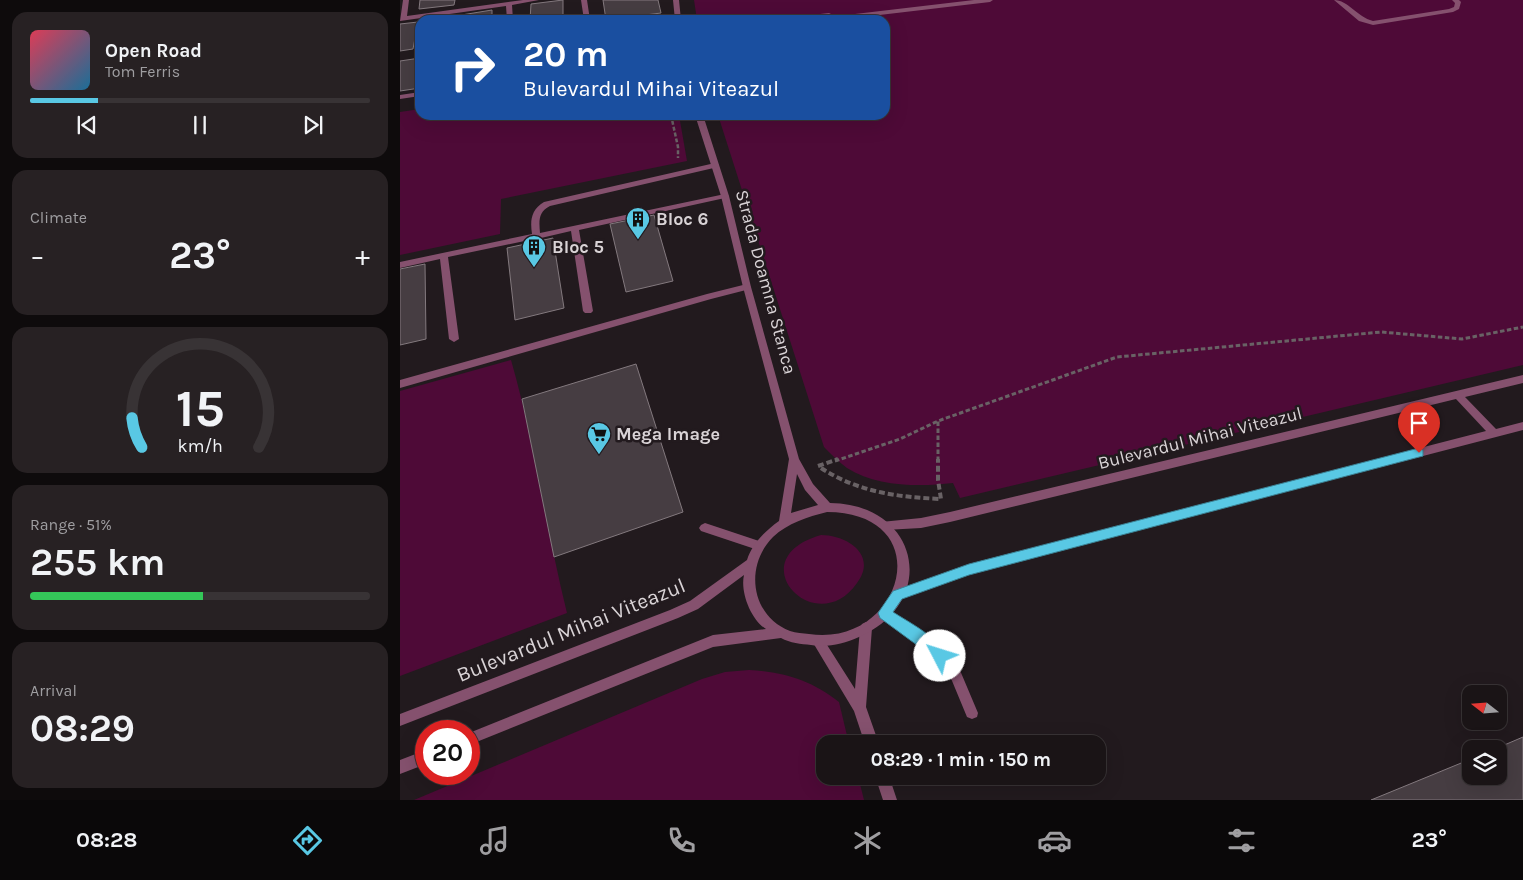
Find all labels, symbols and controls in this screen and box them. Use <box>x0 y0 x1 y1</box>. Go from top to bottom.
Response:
text: 20 m <box>523 34 608 75</box>
icon: right <box>440 35 505 100</box>
text: Open Road <box>105 40 202 62</box>
text: Tom Ferris <box>105 62 180 81</box>
text: Bulevardul Mihai Viteazul <box>523 76 779 102</box>
icon: previous <box>73 111 101 139</box>
icon: pause <box>186 111 214 139</box>
icon: next <box>299 111 327 139</box>
street label: Strada Doamna Stanca <box>731 187 801 377</box>
building icon: Bloc 6 <box>625 206 651 240</box>
text: Climate <box>30 208 87 227</box>
place label: Bloc 6 <box>656 208 708 230</box>
text: 23° <box>169 233 231 278</box>
building icon: Bloc 5 <box>521 234 547 268</box>
place label: Bloc 5 <box>552 236 604 258</box>
text: − <box>30 239 45 272</box>
text: + <box>355 239 370 272</box>
text: 15 <box>176 378 224 439</box>
street label: Bulevardul Mihai Viteazul <box>1096 402 1304 474</box>
pin <box>1398 402 1440 453</box>
icon: arrive <box>1405 409 1433 437</box>
supermarket icon: Mega Image <box>586 421 612 455</box>
place label: Mega Image <box>616 423 720 445</box>
text: km/h <box>177 436 223 457</box>
text: Range · 51% <box>30 515 112 534</box>
text: 255 km <box>30 540 165 585</box>
street label: Bulevardul Mihai Viteazul <box>453 573 689 687</box>
position arrow <box>913 629 965 681</box>
text: Arrival <box>30 681 77 700</box>
north arrow <box>1462 685 1508 730</box>
map controls <box>1462 685 1507 785</box>
text: 08:29 <box>30 706 135 751</box>
speed limit sign: 20 <box>415 720 480 785</box>
button: layers <box>1462 740 1507 785</box>
text: 08:29 · 1 min · 150 m <box>871 749 1051 771</box>
icon: directions <box>290 823 325 858</box>
icon: music <box>477 823 512 858</box>
icon: phone <box>664 823 699 858</box>
icon: climate <box>850 823 885 858</box>
icon: car <box>1037 823 1072 858</box>
icon: filters <box>1224 823 1259 858</box>
text: 08:28 <box>76 827 138 853</box>
text: 23° <box>1411 827 1447 853</box>

